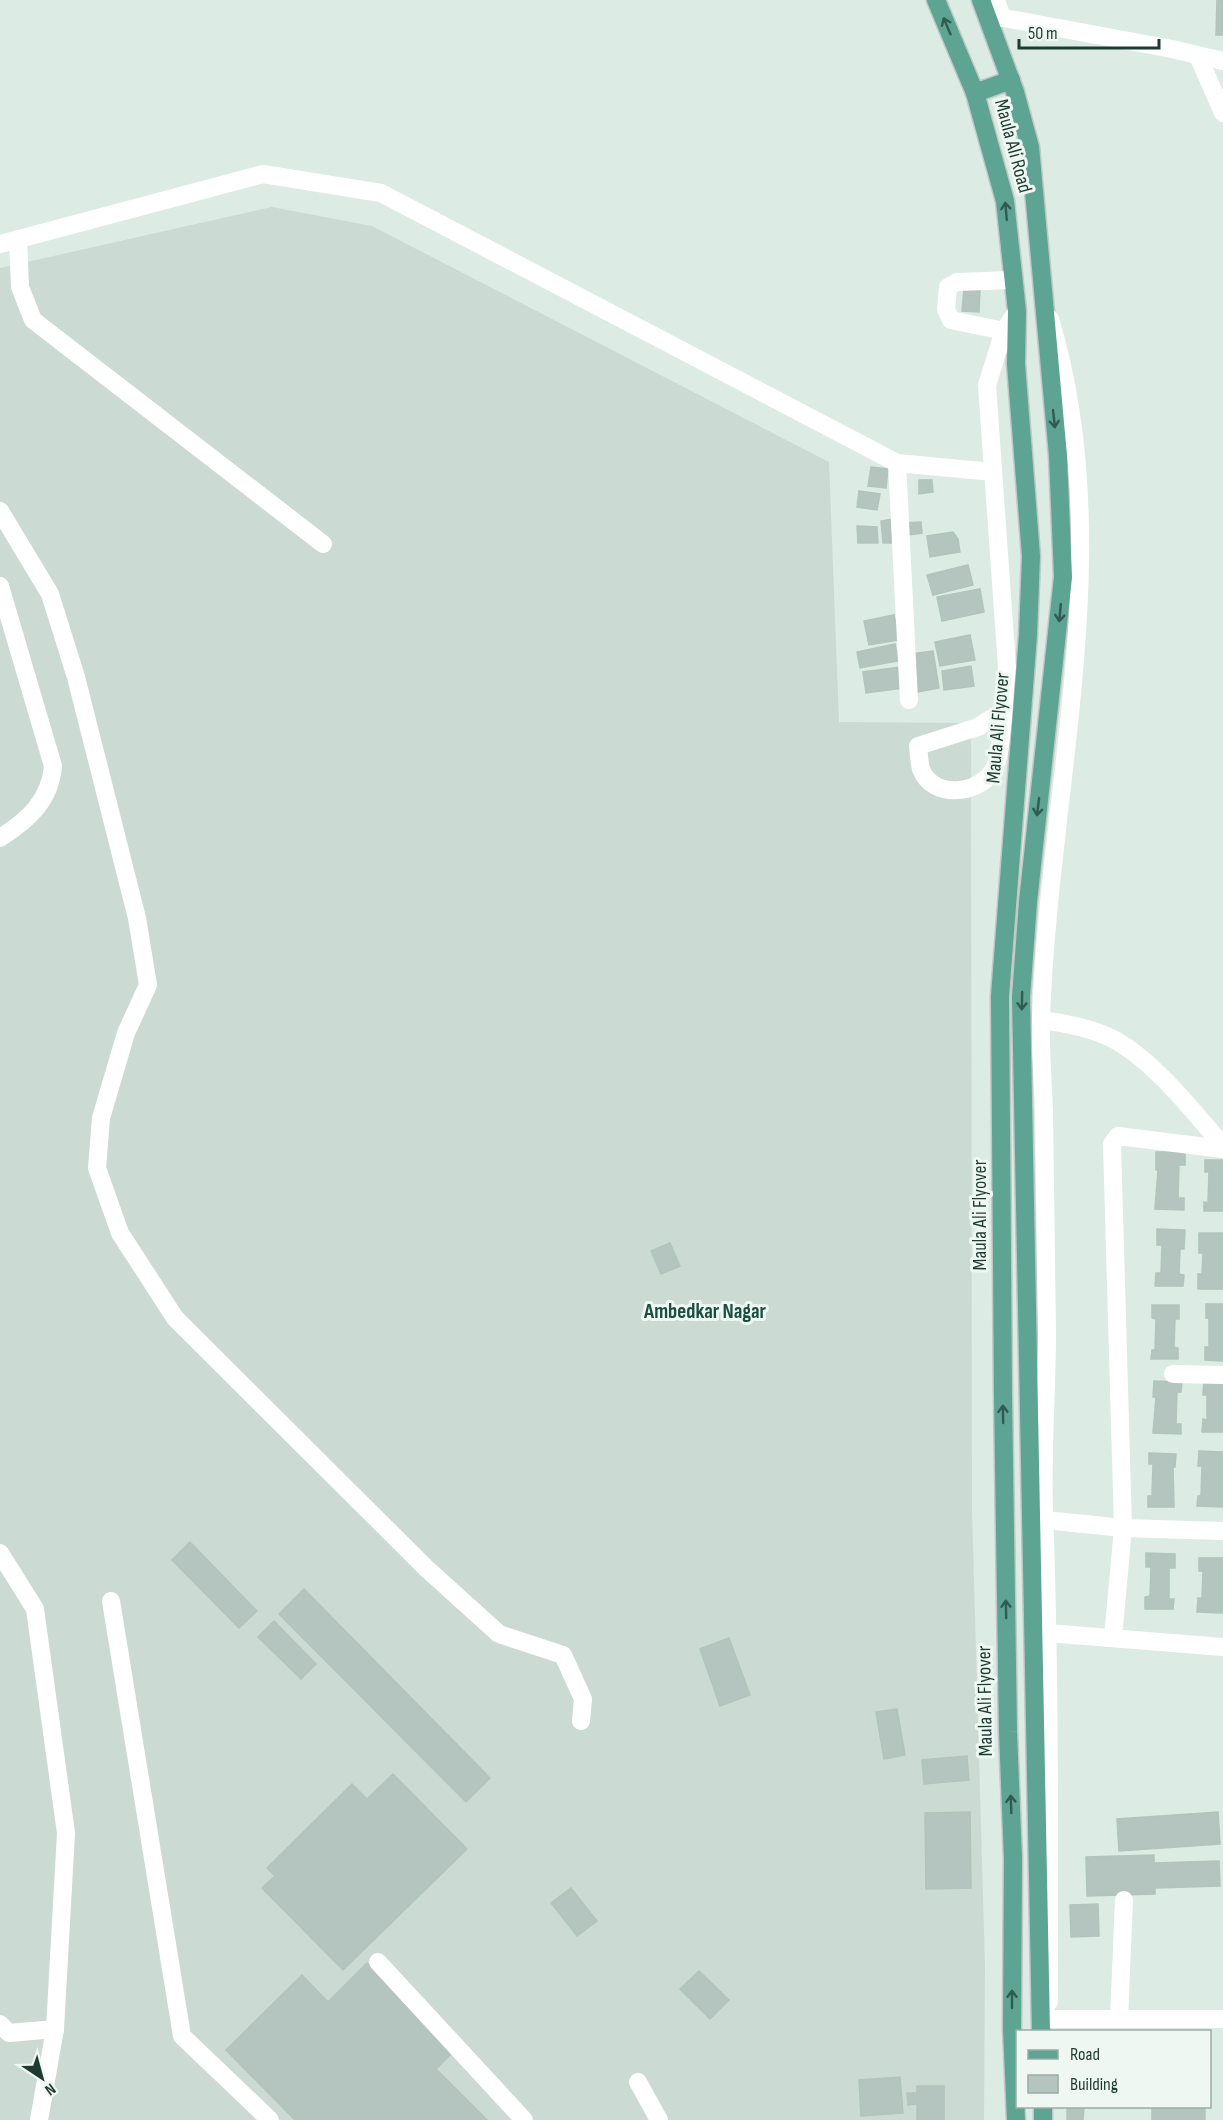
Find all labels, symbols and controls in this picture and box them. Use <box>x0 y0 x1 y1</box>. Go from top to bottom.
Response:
scale bar <box>1019 12 1158 50</box>
one-way arrow <box>941 17 952 35</box>
text: 50 m <box>1028 23 1058 44</box>
street label: Maula Ali Road <box>989 97 1037 195</box>
one-way arrow <box>1000 201 1011 221</box>
one-way arrow <box>1049 408 1060 428</box>
one-way arrow <box>1054 603 1065 623</box>
street label: Maula Ali Flyover <box>981 672 1015 784</box>
one-way arrow <box>1033 797 1044 817</box>
one-way arrow <box>1016 991 1027 1011</box>
street label: Maula Ali Flyover <box>968 1159 992 1270</box>
district label: Ambedkar Nagar <box>643 1299 767 1324</box>
one-way arrow <box>997 1404 1009 1424</box>
one-way arrow <box>1001 1599 1012 1619</box>
street label: Maula Ali Flyover <box>972 1645 998 1757</box>
one-way arrow <box>1005 1794 1016 1814</box>
one-way arrow <box>1006 1989 1018 2009</box>
legend <box>1016 2030 1211 2108</box>
text: Road <box>1070 2044 1100 2065</box>
north arrow <box>12 2048 72 2108</box>
text: Building <box>1070 2074 1118 2095</box>
text: N <box>41 2079 59 2099</box>

